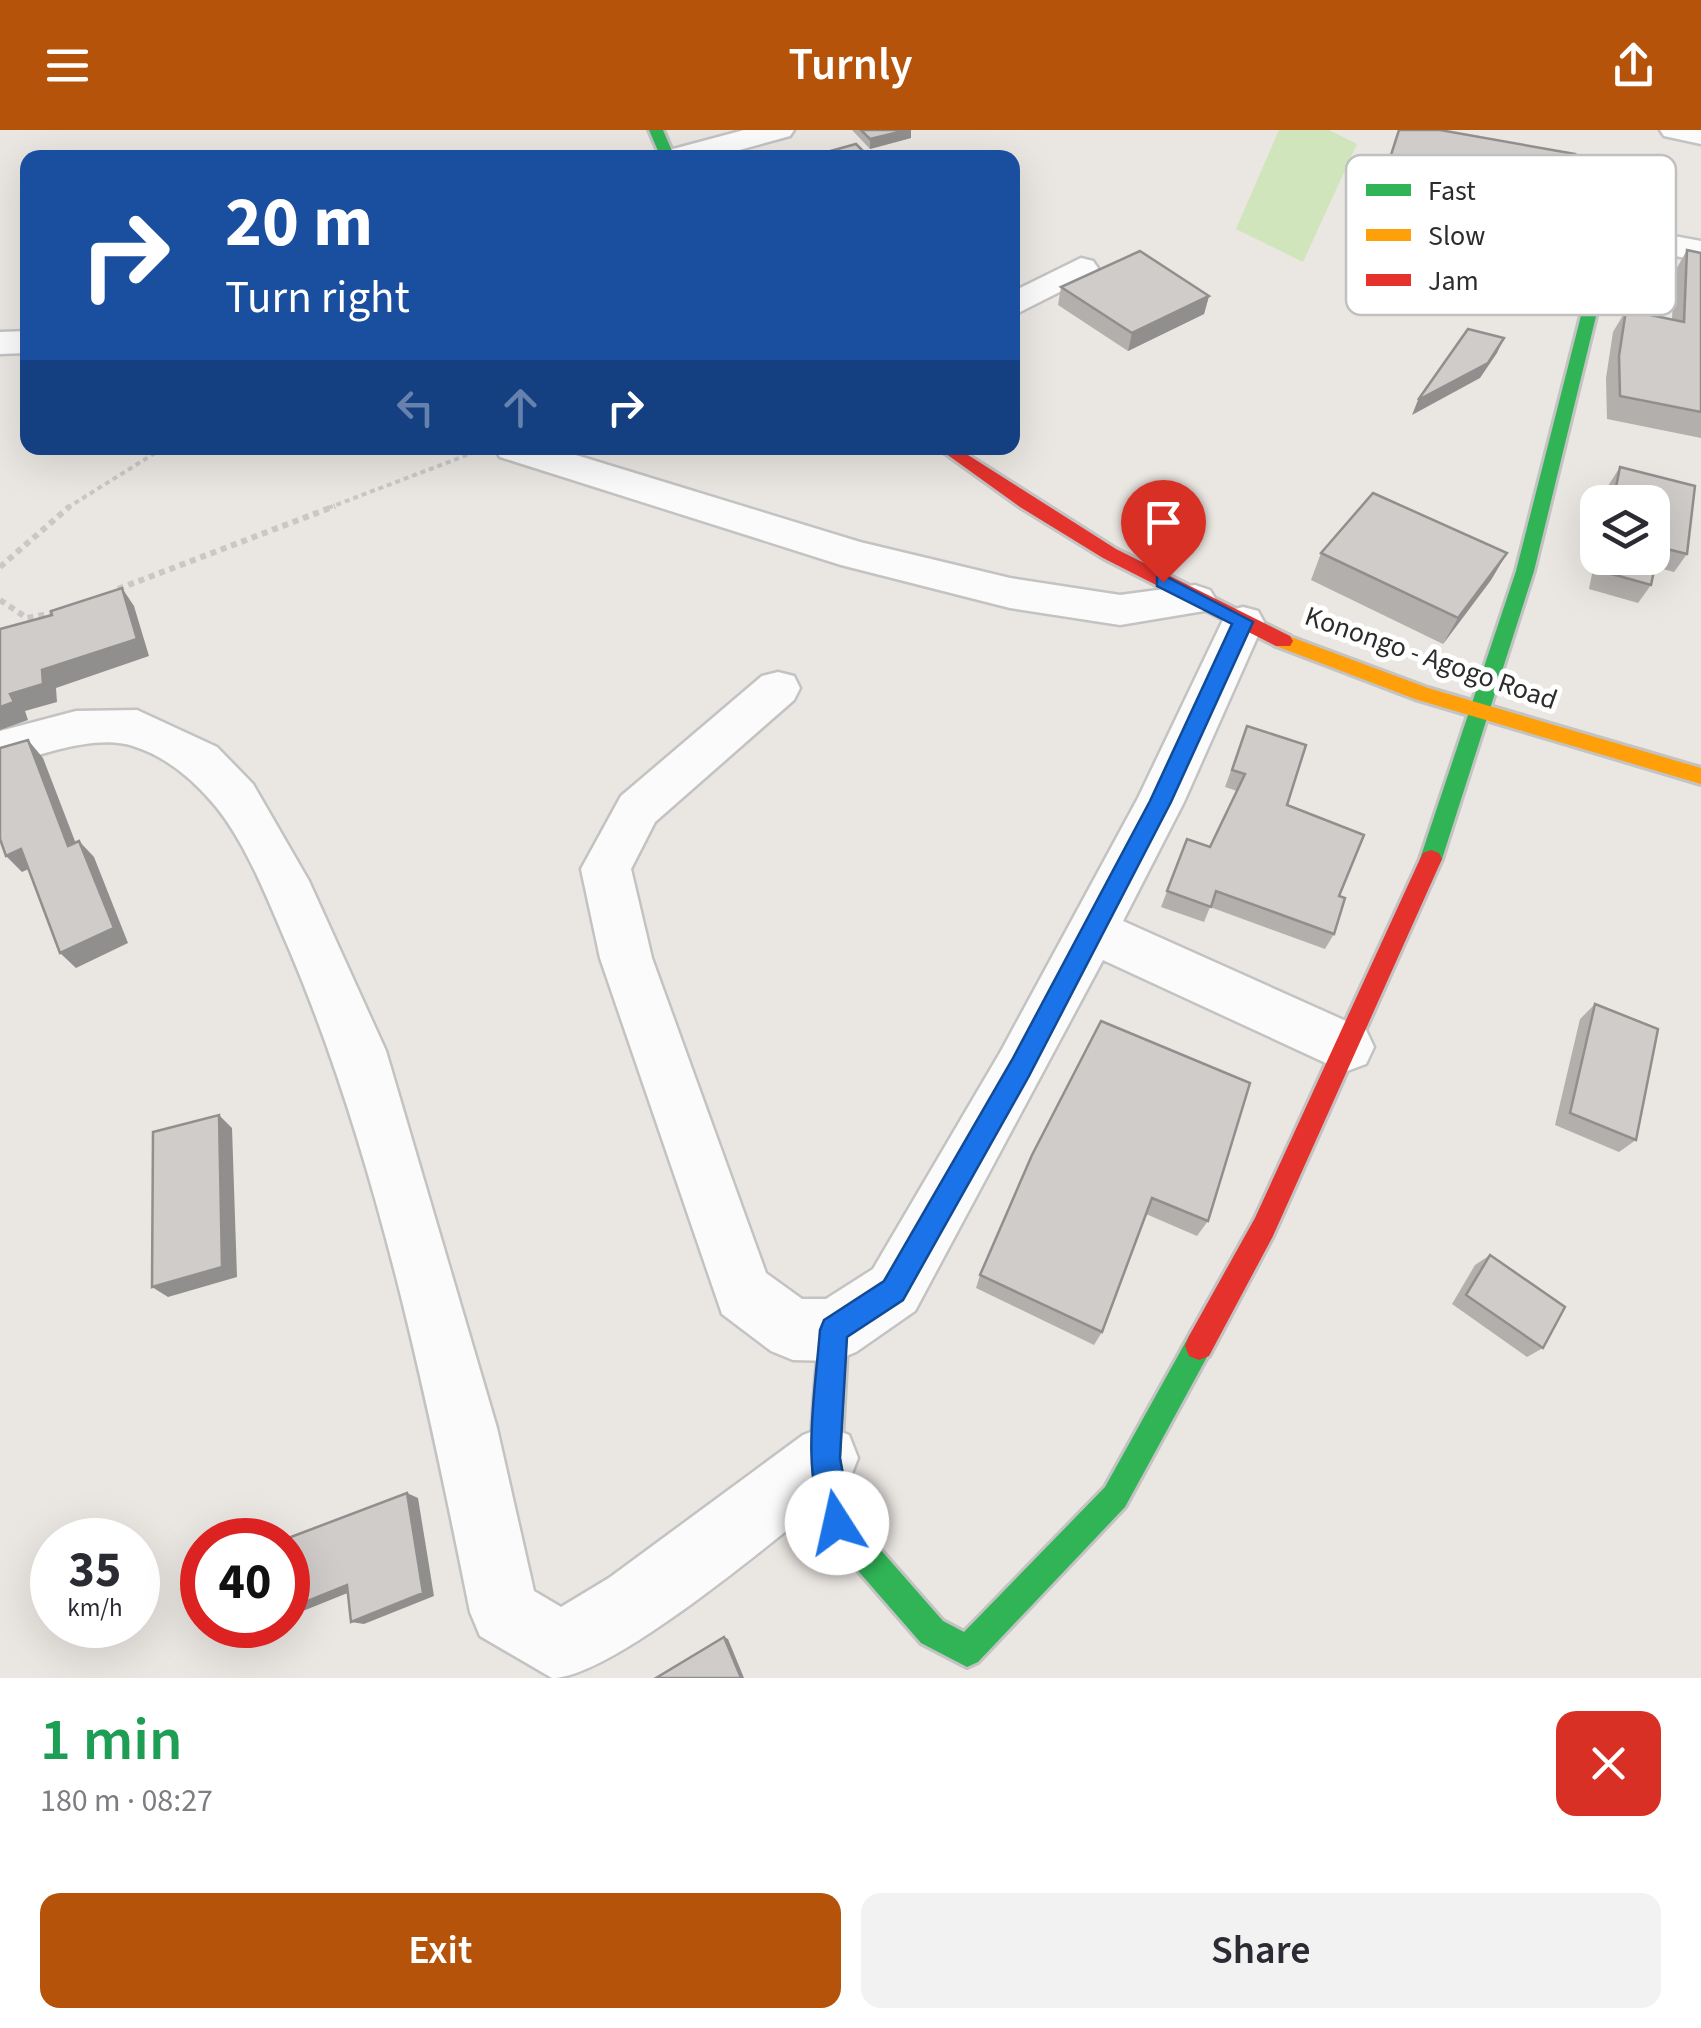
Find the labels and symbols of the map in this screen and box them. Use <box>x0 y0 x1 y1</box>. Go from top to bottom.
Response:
legend <box>1346 155 1676 315</box>
text: Fast <box>1428 171 1476 211</box>
text: Slow <box>1428 216 1485 256</box>
text: Jam <box>1428 261 1479 301</box>
pin <box>1121 480 1206 583</box>
street label: Konongo - Agogo Road <box>1299 596 1563 720</box>
position arrow <box>785 1471 889 1575</box>
speed limit sign: 40 <box>180 1518 310 1648</box>

